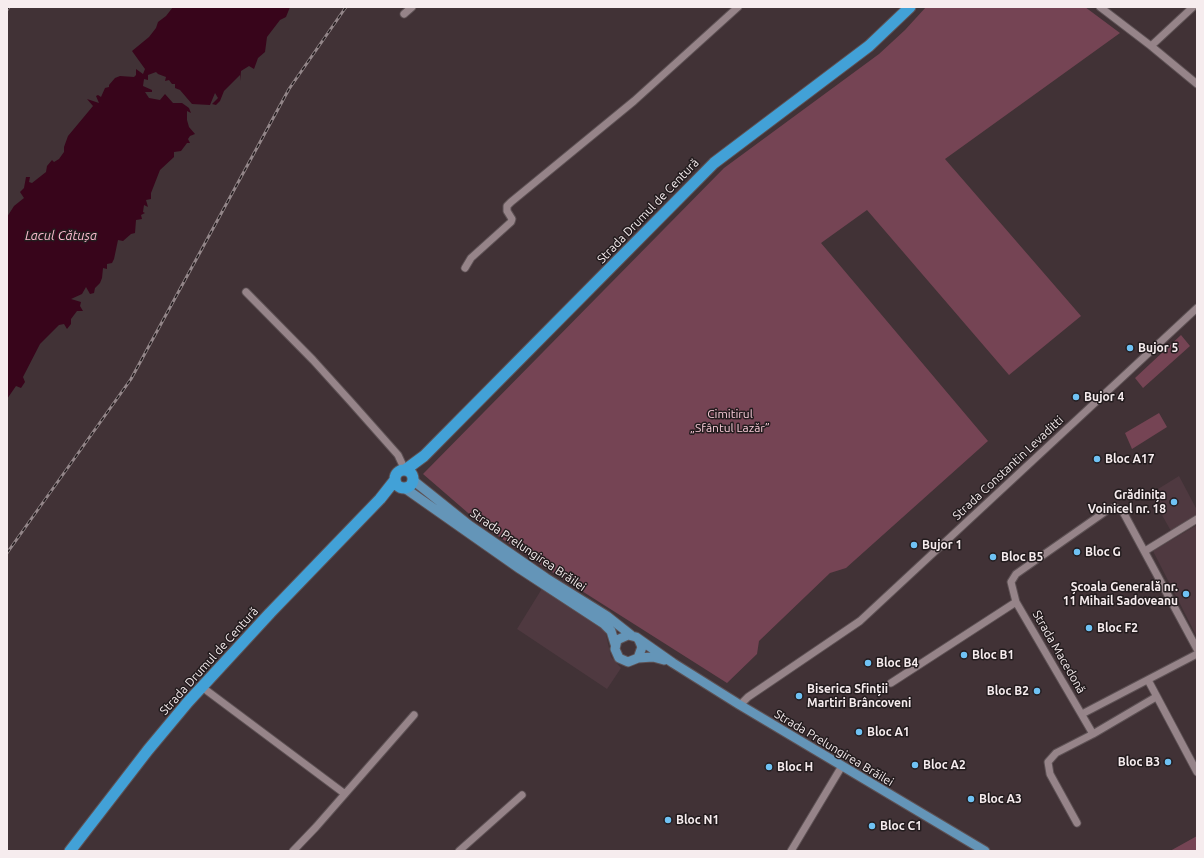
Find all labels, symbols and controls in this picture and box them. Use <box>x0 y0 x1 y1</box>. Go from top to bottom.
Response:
street label: Strada Drumul de Centură <box>594 156 702 266</box>
water label: Lacul Cătușa <box>25 228 97 244</box>
place label: Bujor 5 <box>1138 341 1178 355</box>
marker: Bujor 5 <box>1125 343 1135 353</box>
place label: Bujor 4 <box>1084 390 1124 404</box>
marker: Bujor 4 <box>1071 392 1081 402</box>
park label: Cimitirul „Sfântul Lazăr” <box>690 407 770 435</box>
street label: Strada Constantin Levaditti <box>950 413 1066 523</box>
place label: Bloc A17 <box>1105 452 1155 466</box>
marker: Bloc A17 <box>1092 454 1102 464</box>
place label: Grădinița Voinicel nr. 18 <box>1088 488 1166 516</box>
marker: Grădinița Voinicel nr. 18 <box>1169 497 1179 507</box>
street label: Strada Prelungirea Brăilei <box>467 506 589 594</box>
place label: Bujor 1 <box>922 538 962 552</box>
marker: Bujor 1 <box>909 540 919 550</box>
place label: Bloc G <box>1085 545 1121 559</box>
marker: Bloc G <box>1072 547 1082 557</box>
place label: Bloc B5 <box>1001 550 1043 564</box>
marker: Bloc B5 <box>988 552 998 562</box>
place label: Școala Generală nr. 11 Mihail Sadoveanu <box>1063 580 1178 608</box>
marker: Școala Generală nr. 11 Mihail Sadoveanu <box>1181 589 1191 599</box>
street label: Strada Drumul de Centură <box>157 604 261 718</box>
street label: Strada Macedonă <box>1029 608 1089 696</box>
place label: Bloc F2 <box>1097 621 1138 635</box>
marker: Bloc F2 <box>1084 623 1094 633</box>
place label: Bloc B1 <box>972 648 1014 662</box>
marker: Bloc B1 <box>959 650 969 660</box>
place label: Bloc B4 <box>876 656 918 670</box>
marker: Bloc B4 <box>863 658 873 668</box>
place label: Biserica Sfinții Martiri Brâncoveni <box>807 682 911 710</box>
place label: Bloc B2 <box>987 684 1029 698</box>
marker: Bloc B2 <box>1032 686 1042 696</box>
marker: Biserica Sfinții Martiri Brâncoveni <box>794 691 804 701</box>
street label: Strada Prelungirea Brăilei <box>772 707 896 789</box>
place label: Bloc A1 <box>867 725 910 739</box>
marker: Bloc A1 <box>854 727 864 737</box>
place label: Bloc B3 <box>1118 755 1160 769</box>
marker: Bloc B3 <box>1163 757 1173 767</box>
place label: Bloc A2 <box>923 758 966 772</box>
place label: Bloc H <box>777 760 813 774</box>
marker: Bloc A2 <box>910 760 920 770</box>
marker: Bloc H <box>764 762 774 772</box>
place label: Bloc A3 <box>979 792 1022 806</box>
marker: Bloc A3 <box>966 794 976 804</box>
place label: Bloc N1 <box>676 813 719 827</box>
marker: Bloc N1 <box>663 815 673 825</box>
place label: Bloc C1 <box>880 819 922 833</box>
marker: Bloc C1 <box>867 821 877 831</box>

